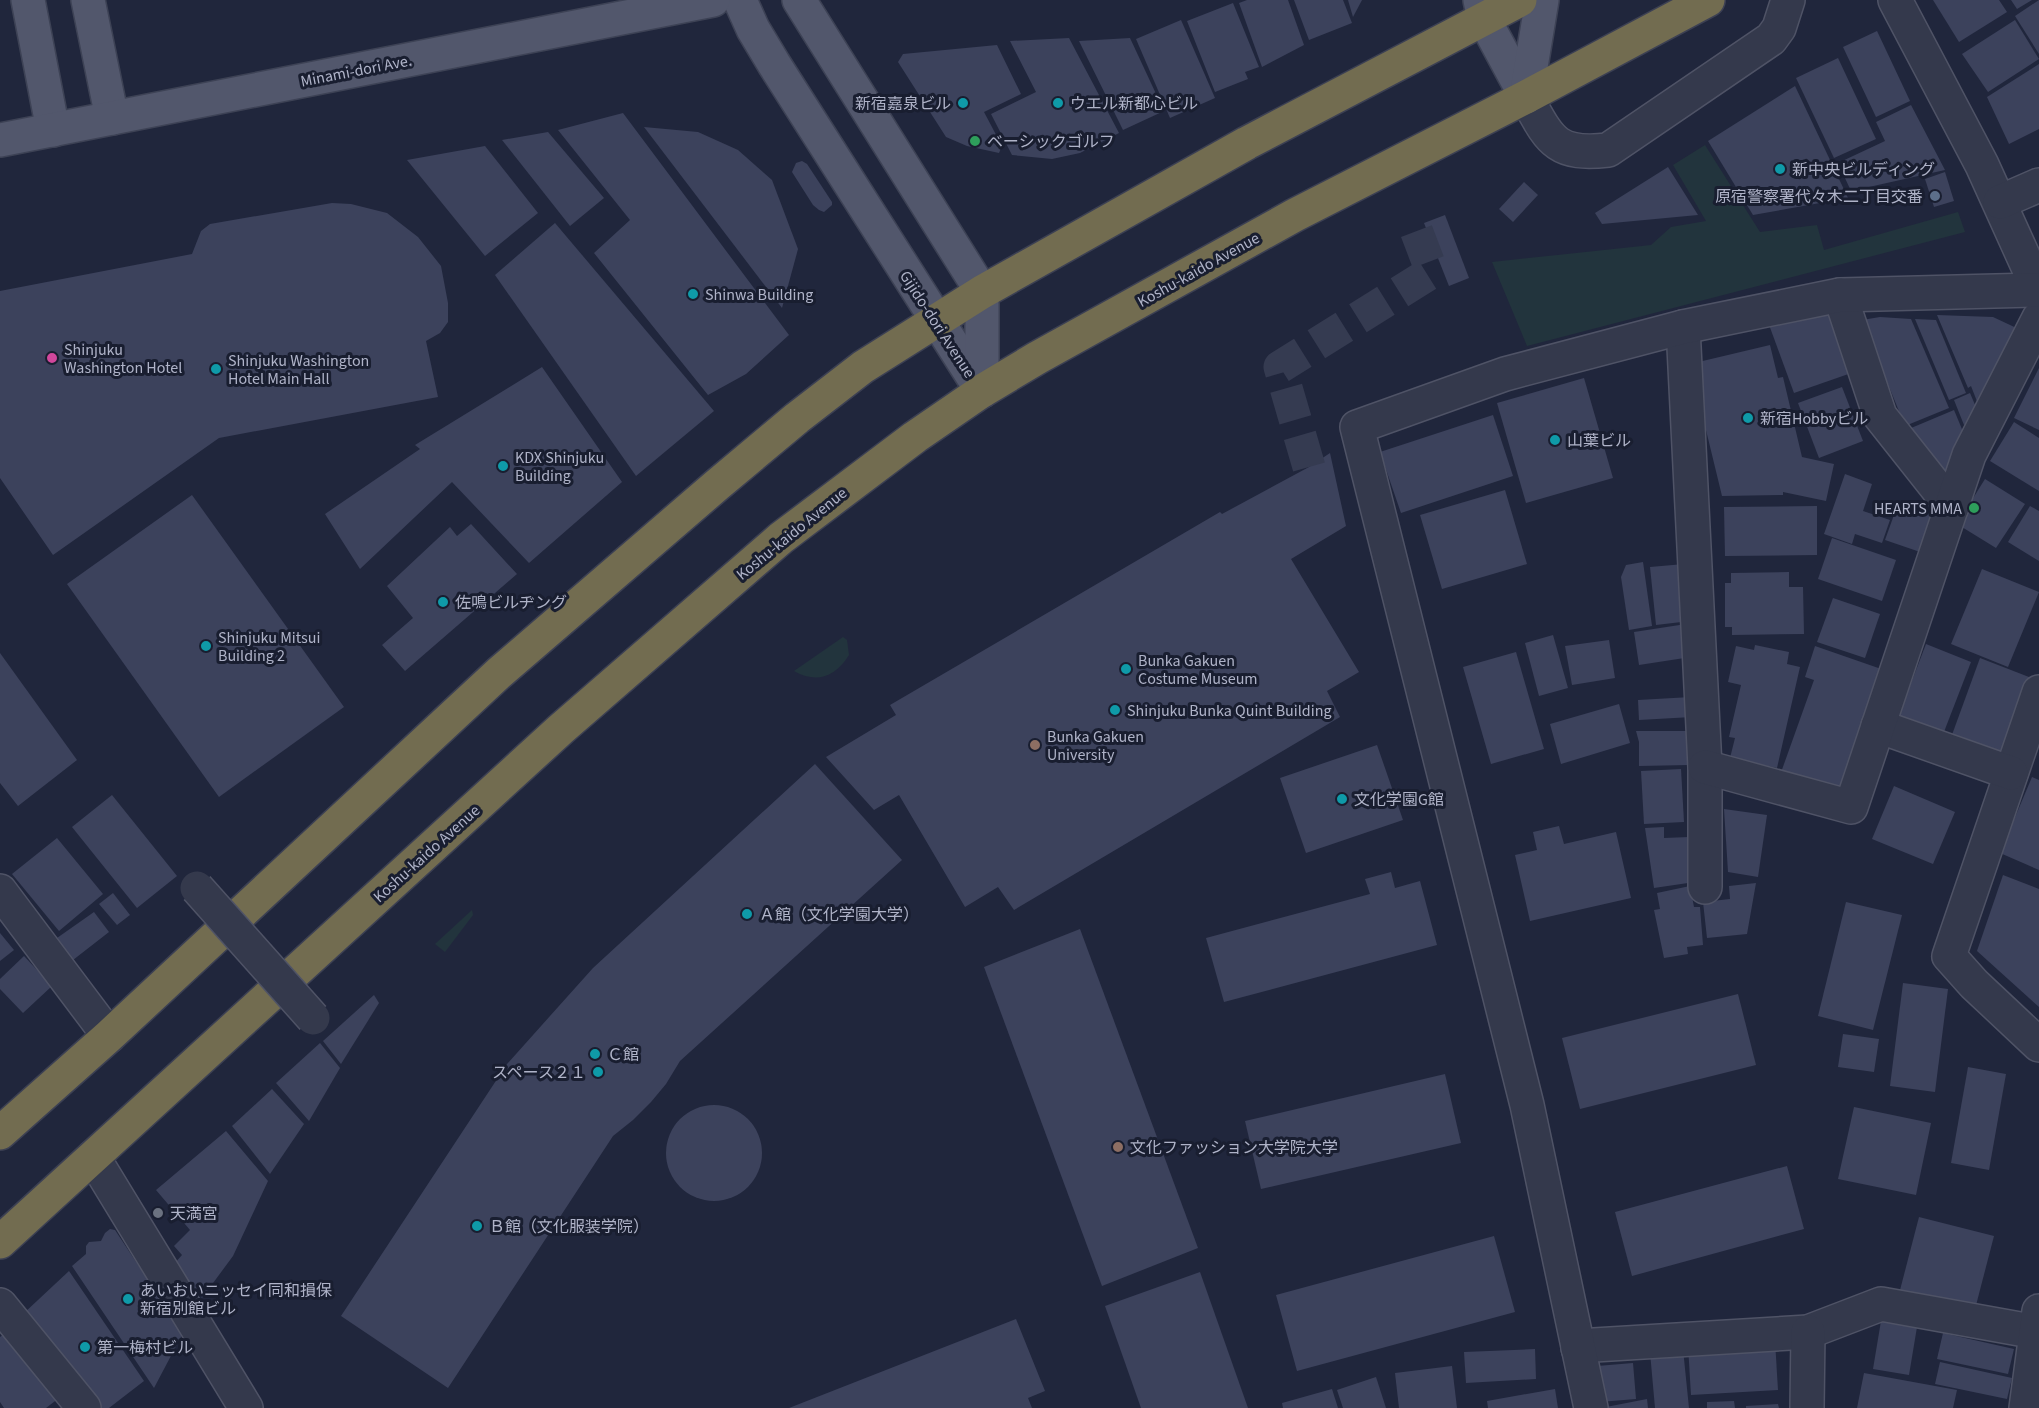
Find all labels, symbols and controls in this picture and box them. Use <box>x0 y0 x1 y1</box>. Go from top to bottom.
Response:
street label: Minami-dori Ave. <box>299 49 414 93</box>
place label: 新宿嘉泉ビル <box>855 93 951 115</box>
place label: ウエル新都心ビル <box>1070 93 1198 115</box>
marker: 新宿嘉泉ビル <box>956 96 970 110</box>
marker: ウエル新都心ビル <box>1051 96 1065 110</box>
place label: ベーシックゴルフ <box>987 131 1115 153</box>
marker: ベーシックゴルフ <box>968 134 982 148</box>
place label: 新中央ビルディング <box>1792 159 1935 181</box>
marker: 新中央ビルディング <box>1773 162 1787 176</box>
place label: 原宿警察署代々木二丁目交番 <box>1715 186 1923 208</box>
marker: 原宿警察署代々木二丁目交番 <box>1928 189 1942 203</box>
street label: Koshu-kaido Avenue <box>1133 227 1264 313</box>
street label: Gijido-dori Avenue <box>894 267 980 383</box>
place label: Shinwa Building <box>705 284 813 306</box>
marker: Shinwa Building <box>686 287 700 301</box>
place label: Shinjuku Washington Hotel <box>64 339 182 379</box>
place label: Shinjuku Washington Hotel Main Hall <box>228 350 369 390</box>
marker: Shinjuku Washington Hotel <box>45 351 59 365</box>
marker: Shinjuku Washington Hotel Main Hall <box>209 362 223 376</box>
place label: 新宿Hobbyビル <box>1760 408 1868 430</box>
marker: 新宿Hobbyビル <box>1741 411 1755 425</box>
place label: 山葉ビル <box>1567 430 1631 452</box>
marker: 山葉ビル <box>1548 433 1562 447</box>
place label: KDX Shinjuku Building <box>515 447 604 487</box>
marker: KDX Shinjuku Building <box>496 459 510 473</box>
street label: Koshu-kaido Avenue <box>732 482 852 585</box>
place label: HEARTS MMA <box>1874 498 1962 520</box>
marker: HEARTS MMA <box>1967 501 1981 515</box>
place label: 佐鳴ビルヂング <box>455 592 567 614</box>
marker: 佐鳴ビルヂング <box>436 595 450 609</box>
place label: Shinjuku Mitsui Building 2 <box>218 627 320 667</box>
marker: Shinjuku Mitsui Building 2 <box>199 639 213 653</box>
place label: Bunka Gakuen Costume Museum <box>1138 650 1258 690</box>
marker: Bunka Gakuen Costume Museum <box>1119 662 1133 676</box>
place label: Shinjuku Bunka Quint Building <box>1127 700 1331 722</box>
marker: Shinjuku Bunka Quint Building <box>1108 703 1122 717</box>
place label: Bunka Gakuen University <box>1047 726 1144 766</box>
marker: Bunka Gakuen University <box>1028 738 1042 752</box>
place label: 文化学園G館 <box>1354 789 1444 811</box>
marker: 文化学園G館 <box>1335 792 1349 806</box>
street label: Koshu-kaido Avenue <box>369 800 485 908</box>
place label: Ａ館（文化学園大学） <box>759 904 919 926</box>
marker: Ａ館（文化学園大学） <box>740 907 754 921</box>
place label: Ｃ館 <box>607 1044 639 1066</box>
marker: Ｃ館 <box>588 1047 602 1061</box>
place label: スペース２１ <box>492 1062 586 1084</box>
marker: スペース２１ <box>591 1065 605 1079</box>
place label: 文化ファッション大学院大学 <box>1130 1137 1338 1159</box>
marker: 文化ファッション大学院大学 <box>1111 1140 1125 1154</box>
place label: 天満宮 <box>170 1203 218 1225</box>
marker: 天満宮 <box>151 1206 165 1220</box>
place label: Ｂ館（文化服装学院） <box>489 1216 649 1238</box>
marker: Ｂ館（文化服装学院） <box>470 1219 484 1233</box>
place label: あいおいニッセイ同和損保 新宿別館ビル <box>140 1280 332 1320</box>
marker: あいおいニッセイ同和損保 新宿別館ビル <box>121 1292 135 1306</box>
place label: 第一梅村ビル <box>97 1337 193 1359</box>
marker: 第一梅村ビル <box>78 1340 92 1354</box>

